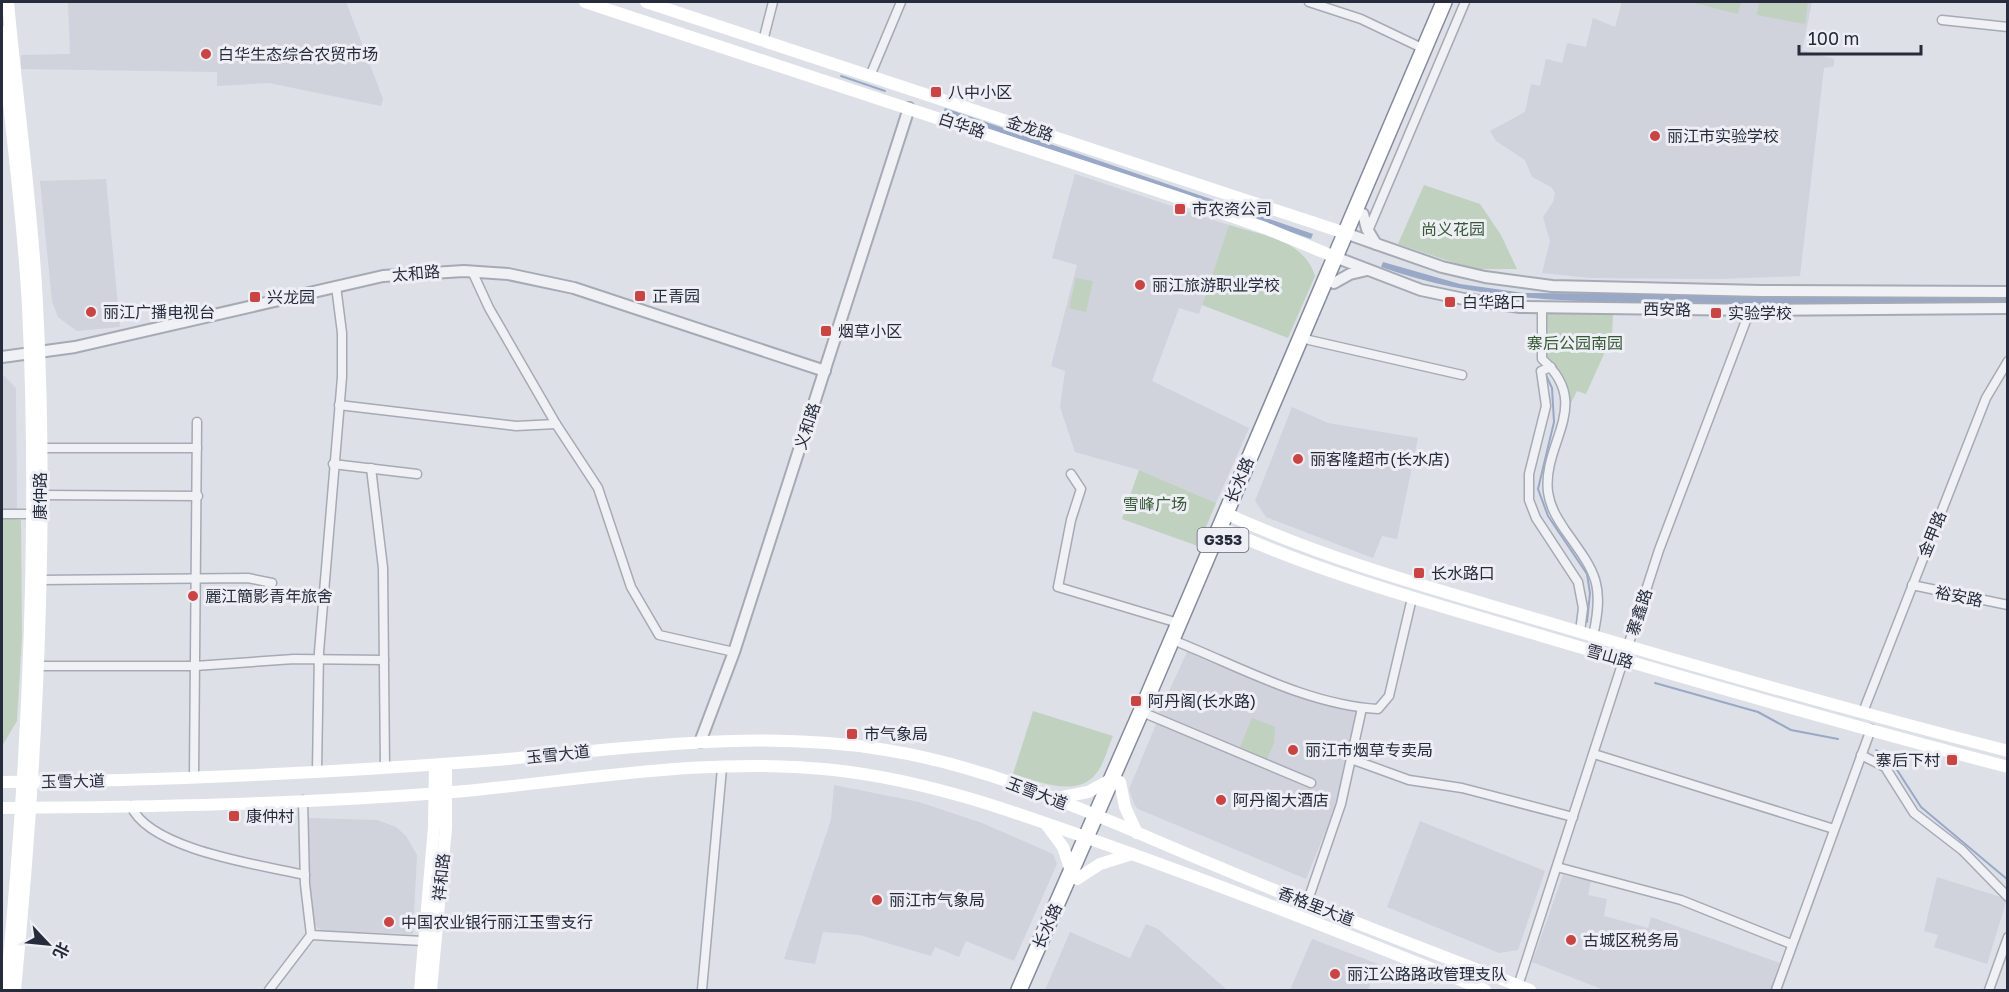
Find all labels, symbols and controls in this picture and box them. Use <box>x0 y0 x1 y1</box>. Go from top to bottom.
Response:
scale bar <box>1799 18 1920 56</box>
text: 100 m <box>1808 27 1859 49</box>
place label: 白华生态综合农贸市场 <box>218 44 378 64</box>
marker: 白华生态综合农贸市场 <box>199 47 213 61</box>
place label: 八中小区 <box>948 82 1012 102</box>
marker: 八中小区 <box>929 85 943 99</box>
street label: 白华路 <box>936 108 988 142</box>
street label: 金龙路 <box>1004 111 1056 145</box>
place label: 丽江市实验学校 <box>1667 126 1779 146</box>
marker: 丽江市实验学校 <box>1648 129 1662 143</box>
place label: 市农资公司 <box>1192 199 1272 219</box>
marker: 市农资公司 <box>1173 202 1187 216</box>
park label: 尚义花园 <box>1421 219 1485 239</box>
street label: 太和路 <box>391 261 441 285</box>
place label: 丽江旅游职业学校 <box>1152 275 1280 295</box>
marker: 丽江旅游职业学校 <box>1133 278 1147 292</box>
place label: 正青园 <box>652 286 700 306</box>
place label: 兴龙园 <box>267 287 315 307</box>
marker: 正青园 <box>633 289 647 303</box>
marker: 兴龙园 <box>248 290 262 304</box>
place label: 白华路口 <box>1462 292 1526 312</box>
marker: 白华路口 <box>1443 295 1457 309</box>
street label: 西安路 <box>1643 299 1691 319</box>
place label: 丽江广播电视台 <box>103 302 215 322</box>
place label: 实验学校 <box>1728 303 1792 323</box>
marker: 丽江广播电视台 <box>84 305 98 319</box>
marker: 实验学校 <box>1709 306 1723 320</box>
place label: 烟草小区 <box>838 321 902 341</box>
marker: 烟草小区 <box>819 324 833 338</box>
park label: 寨后公园南园 <box>1527 333 1623 353</box>
street label: 义和路 <box>790 400 824 452</box>
place label: 丽客隆超市(长水店) <box>1310 449 1450 469</box>
marker: 丽客隆超市(长水店) <box>1291 452 1305 466</box>
street label: 长水路 <box>1220 454 1258 506</box>
street label: 康仲路 <box>30 472 50 520</box>
park label: 雪峰广场 <box>1123 494 1187 514</box>
street label: 金甲路 <box>1914 508 1950 560</box>
road number: G353 <box>1198 528 1248 552</box>
place label: 长水路口 <box>1431 563 1495 583</box>
marker: 长水路口 <box>1412 566 1426 580</box>
street label: 裕安路 <box>1934 582 1984 610</box>
place label: 麗江簡影青年旅舍 <box>205 586 333 606</box>
street label: 寨鑫路 <box>1622 586 1656 638</box>
marker: 麗江簡影青年旅舍 <box>186 589 200 603</box>
street label: 雪山路 <box>1584 640 1636 672</box>
place label: 阿丹阁(长水路) <box>1148 691 1256 711</box>
marker: 阿丹阁(长水路) <box>1129 694 1143 708</box>
place label: 市气象局 <box>864 724 928 744</box>
marker: 市气象局 <box>845 727 859 741</box>
place label: 丽江市烟草专卖局 <box>1305 740 1433 760</box>
street label: 玉雪大道 <box>525 741 591 767</box>
marker: 丽江市烟草专卖局 <box>1286 743 1300 757</box>
place label: 寨后下村 <box>1876 750 1940 770</box>
marker: 寨后下村 <box>1945 753 1959 767</box>
street label: 玉雪大道 <box>41 770 105 792</box>
street label: 玉雪大道 <box>1004 772 1070 814</box>
place label: 阿丹阁大酒店 <box>1233 790 1329 810</box>
marker: 阿丹阁大酒店 <box>1214 793 1228 807</box>
place label: 康仲村 <box>246 806 294 826</box>
marker: 康仲村 <box>227 809 241 823</box>
street label: 祥和路 <box>429 852 453 902</box>
street label: 香格里大道 <box>1275 882 1357 930</box>
place label: 丽江市气象局 <box>889 890 985 910</box>
marker: 丽江市气象局 <box>870 893 884 907</box>
street label: 长水路 <box>1028 900 1066 952</box>
place label: 中国农业银行丽江玉雪支行 <box>401 912 593 932</box>
north arrow <box>18 914 78 974</box>
marker: 中国农业银行丽江玉雪支行 <box>382 915 396 929</box>
place label: 古城区税务局 <box>1583 930 1679 950</box>
marker: 古城区税务局 <box>1564 933 1578 947</box>
text: 北 <box>49 939 74 962</box>
place label: 丽江公路路政管理支队 <box>1347 964 1507 984</box>
marker: 丽江公路路政管理支队 <box>1328 967 1342 981</box>

